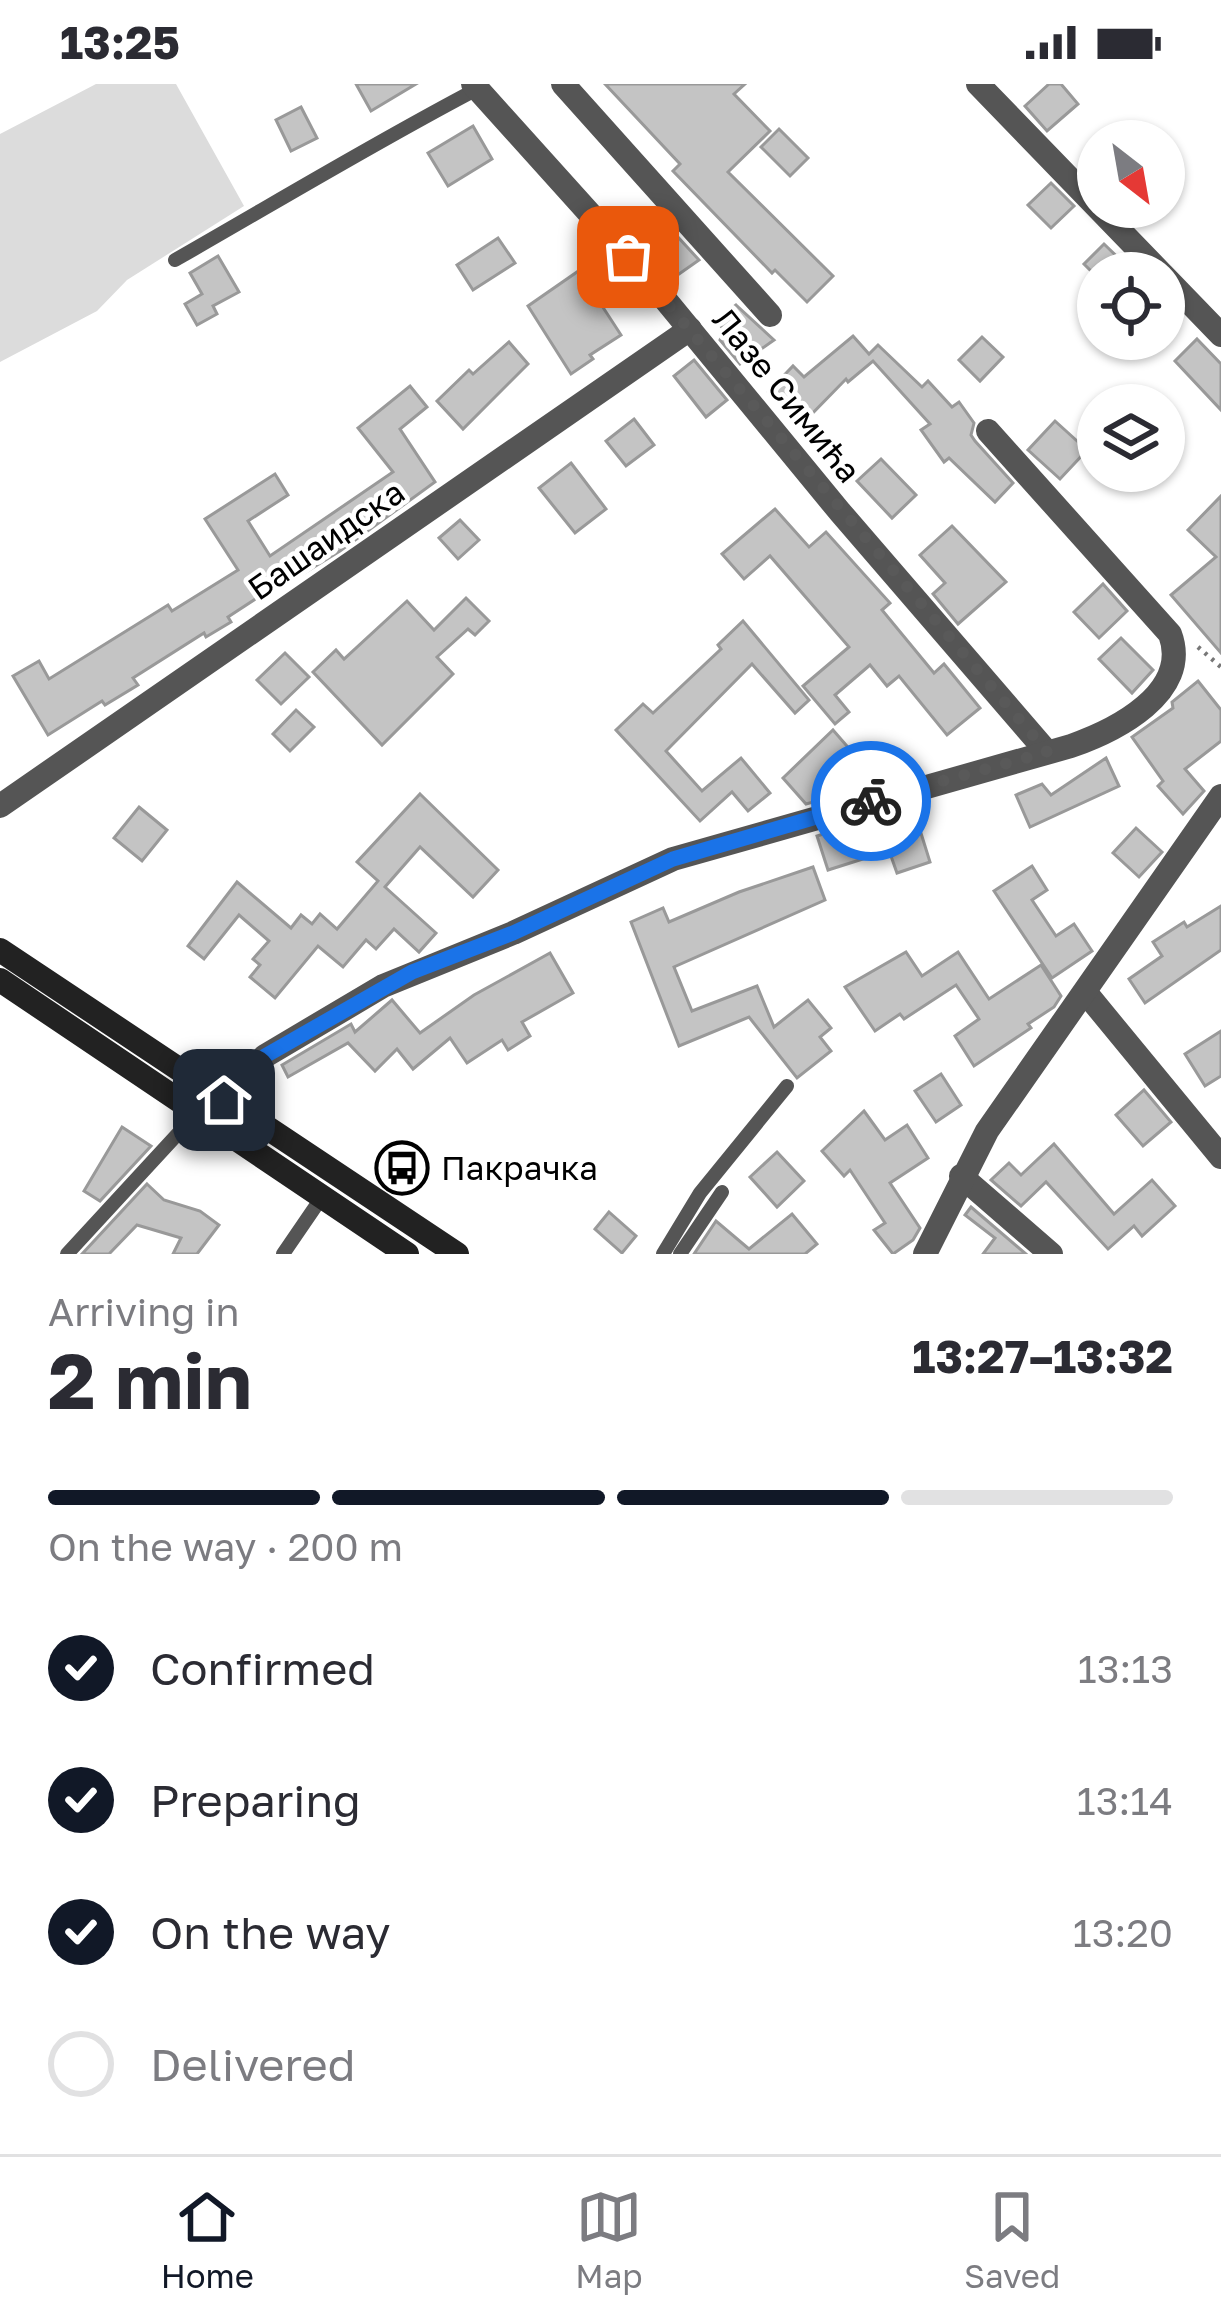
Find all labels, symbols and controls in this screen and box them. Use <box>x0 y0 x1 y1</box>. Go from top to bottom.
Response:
text: 13:25 <box>60 15 180 69</box>
north arrow <box>1077 120 1185 228</box>
map controls <box>1077 120 1185 492</box>
pin <box>577 206 679 308</box>
icon: bag <box>595 224 661 290</box>
button: locate <box>1077 252 1185 360</box>
street label: Лазе Симића <box>705 300 869 490</box>
button: layers <box>1077 384 1185 492</box>
street label: Башаидска <box>240 472 411 608</box>
courier <box>811 741 931 861</box>
icon: bike <box>838 768 904 834</box>
pin <box>173 1049 275 1151</box>
icon: home <box>191 1067 257 1133</box>
bus stop icon: Пакрачка <box>374 1140 430 1196</box>
place label: Пакрачка <box>441 1148 598 1187</box>
text: Arriving in <box>48 1288 239 1335</box>
text: 13:27–13:32 <box>912 1329 1173 1383</box>
text: 2 min <box>48 1333 252 1426</box>
text: On the way · 200 m <box>48 1523 403 1570</box>
icon: check <box>48 1635 114 1701</box>
text: Confirmed <box>150 1641 375 1695</box>
text: 13:13 <box>1078 1645 1173 1692</box>
icon: check <box>48 1767 114 1833</box>
text: Preparing <box>150 1773 361 1827</box>
text: 13:14 <box>1077 1777 1173 1824</box>
icon: check <box>48 1899 114 1965</box>
text: On the way <box>150 1905 391 1959</box>
text: 13:20 <box>1073 1909 1173 1956</box>
text: Delivered <box>150 2037 355 2091</box>
tab: Home <box>161 2184 254 2295</box>
tab: Map <box>575 2184 643 2295</box>
tab: Saved <box>964 2184 1060 2295</box>

